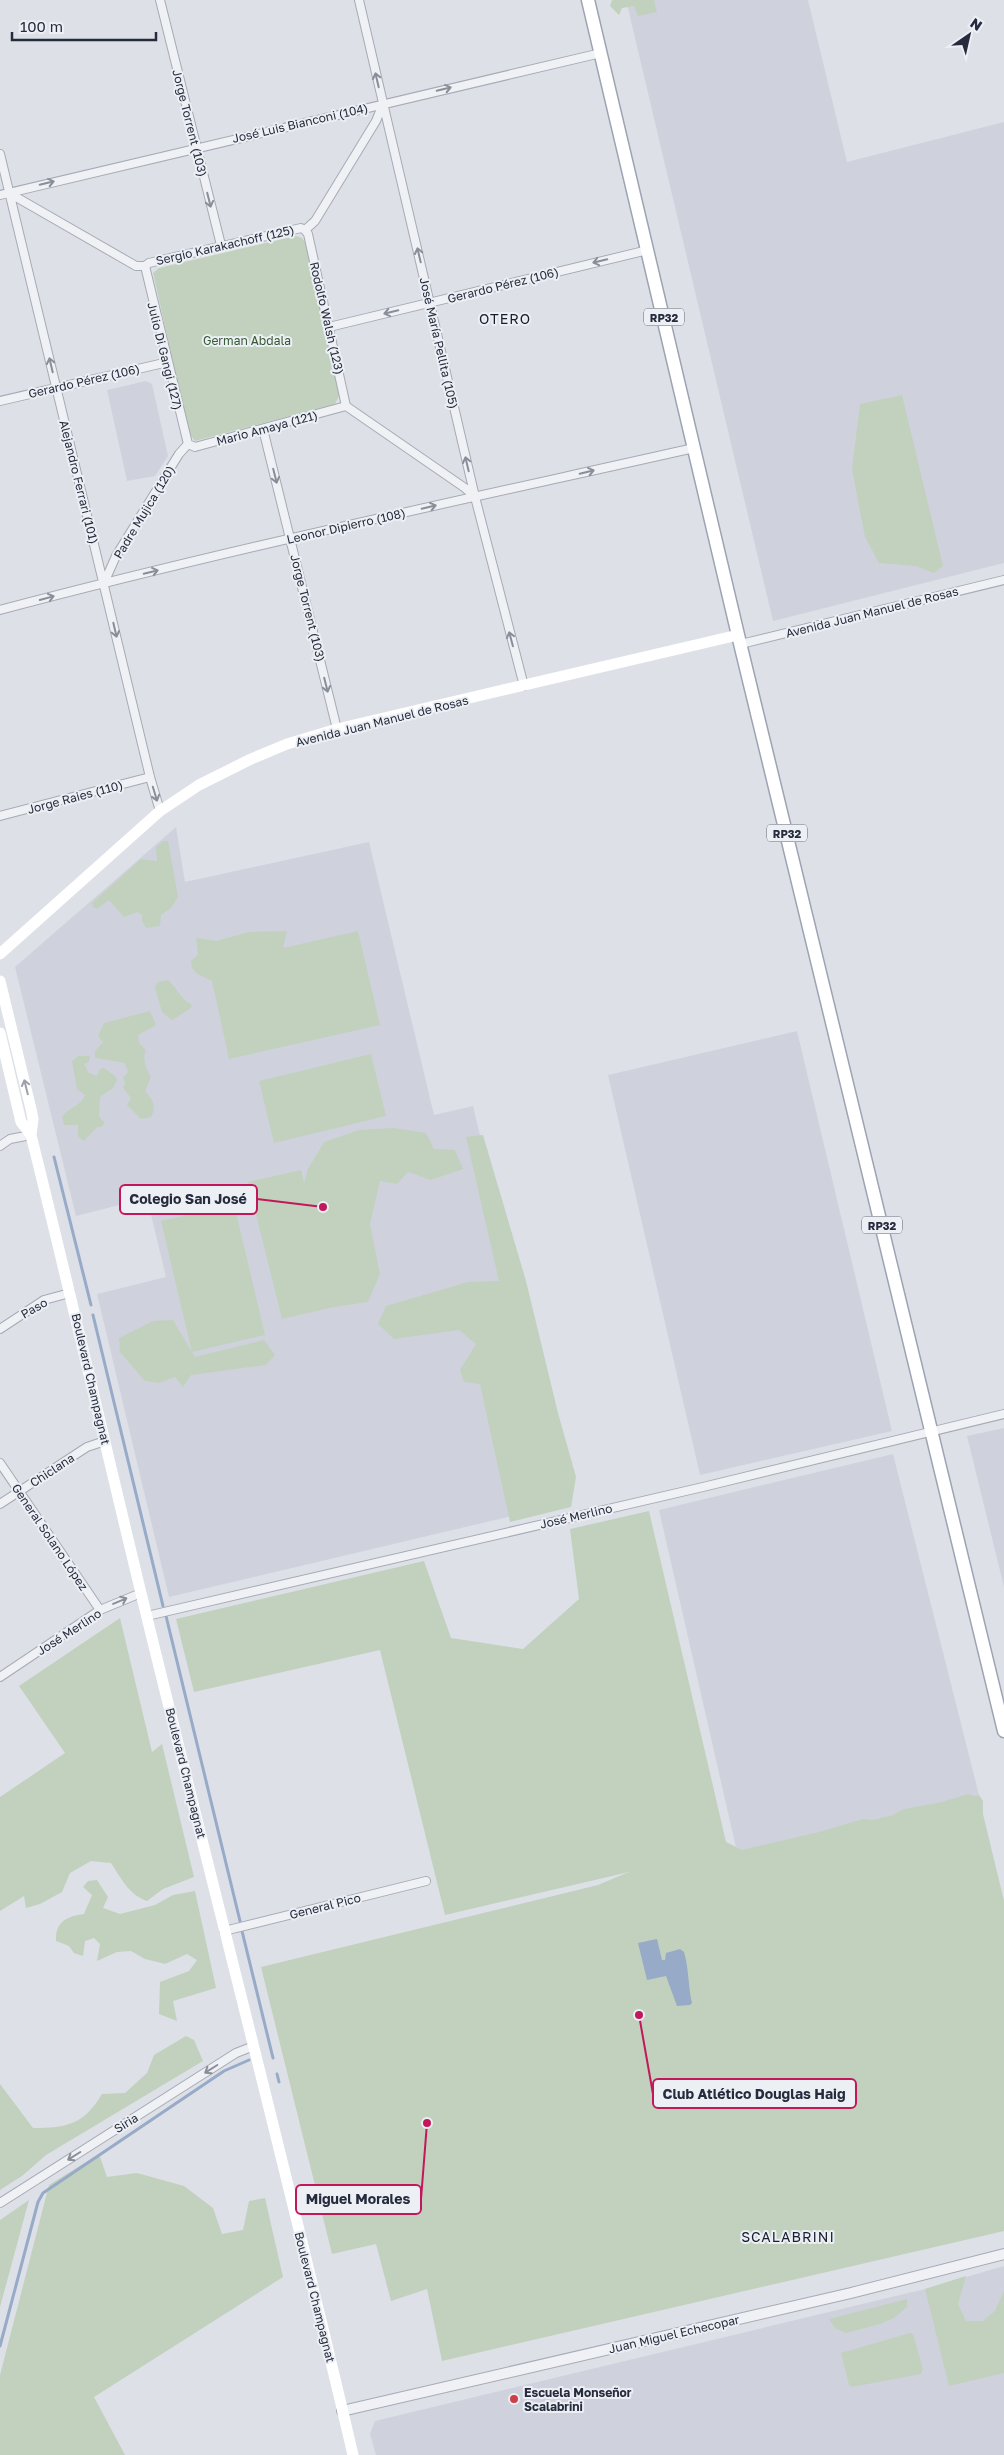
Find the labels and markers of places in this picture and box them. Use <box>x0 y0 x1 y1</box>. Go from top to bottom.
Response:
callout: Colegio San José <box>120 1185 257 1214</box>
callout: Club Atlético Douglas Haig <box>653 2079 856 2108</box>
callout: Miguel Morales <box>296 2185 421 2214</box>
place label: Escuela Monseñor Scalabrini <box>524 2385 632 2414</box>
marker: Escuela Monseñor Scalabrini <box>508 2393 520 2405</box>

